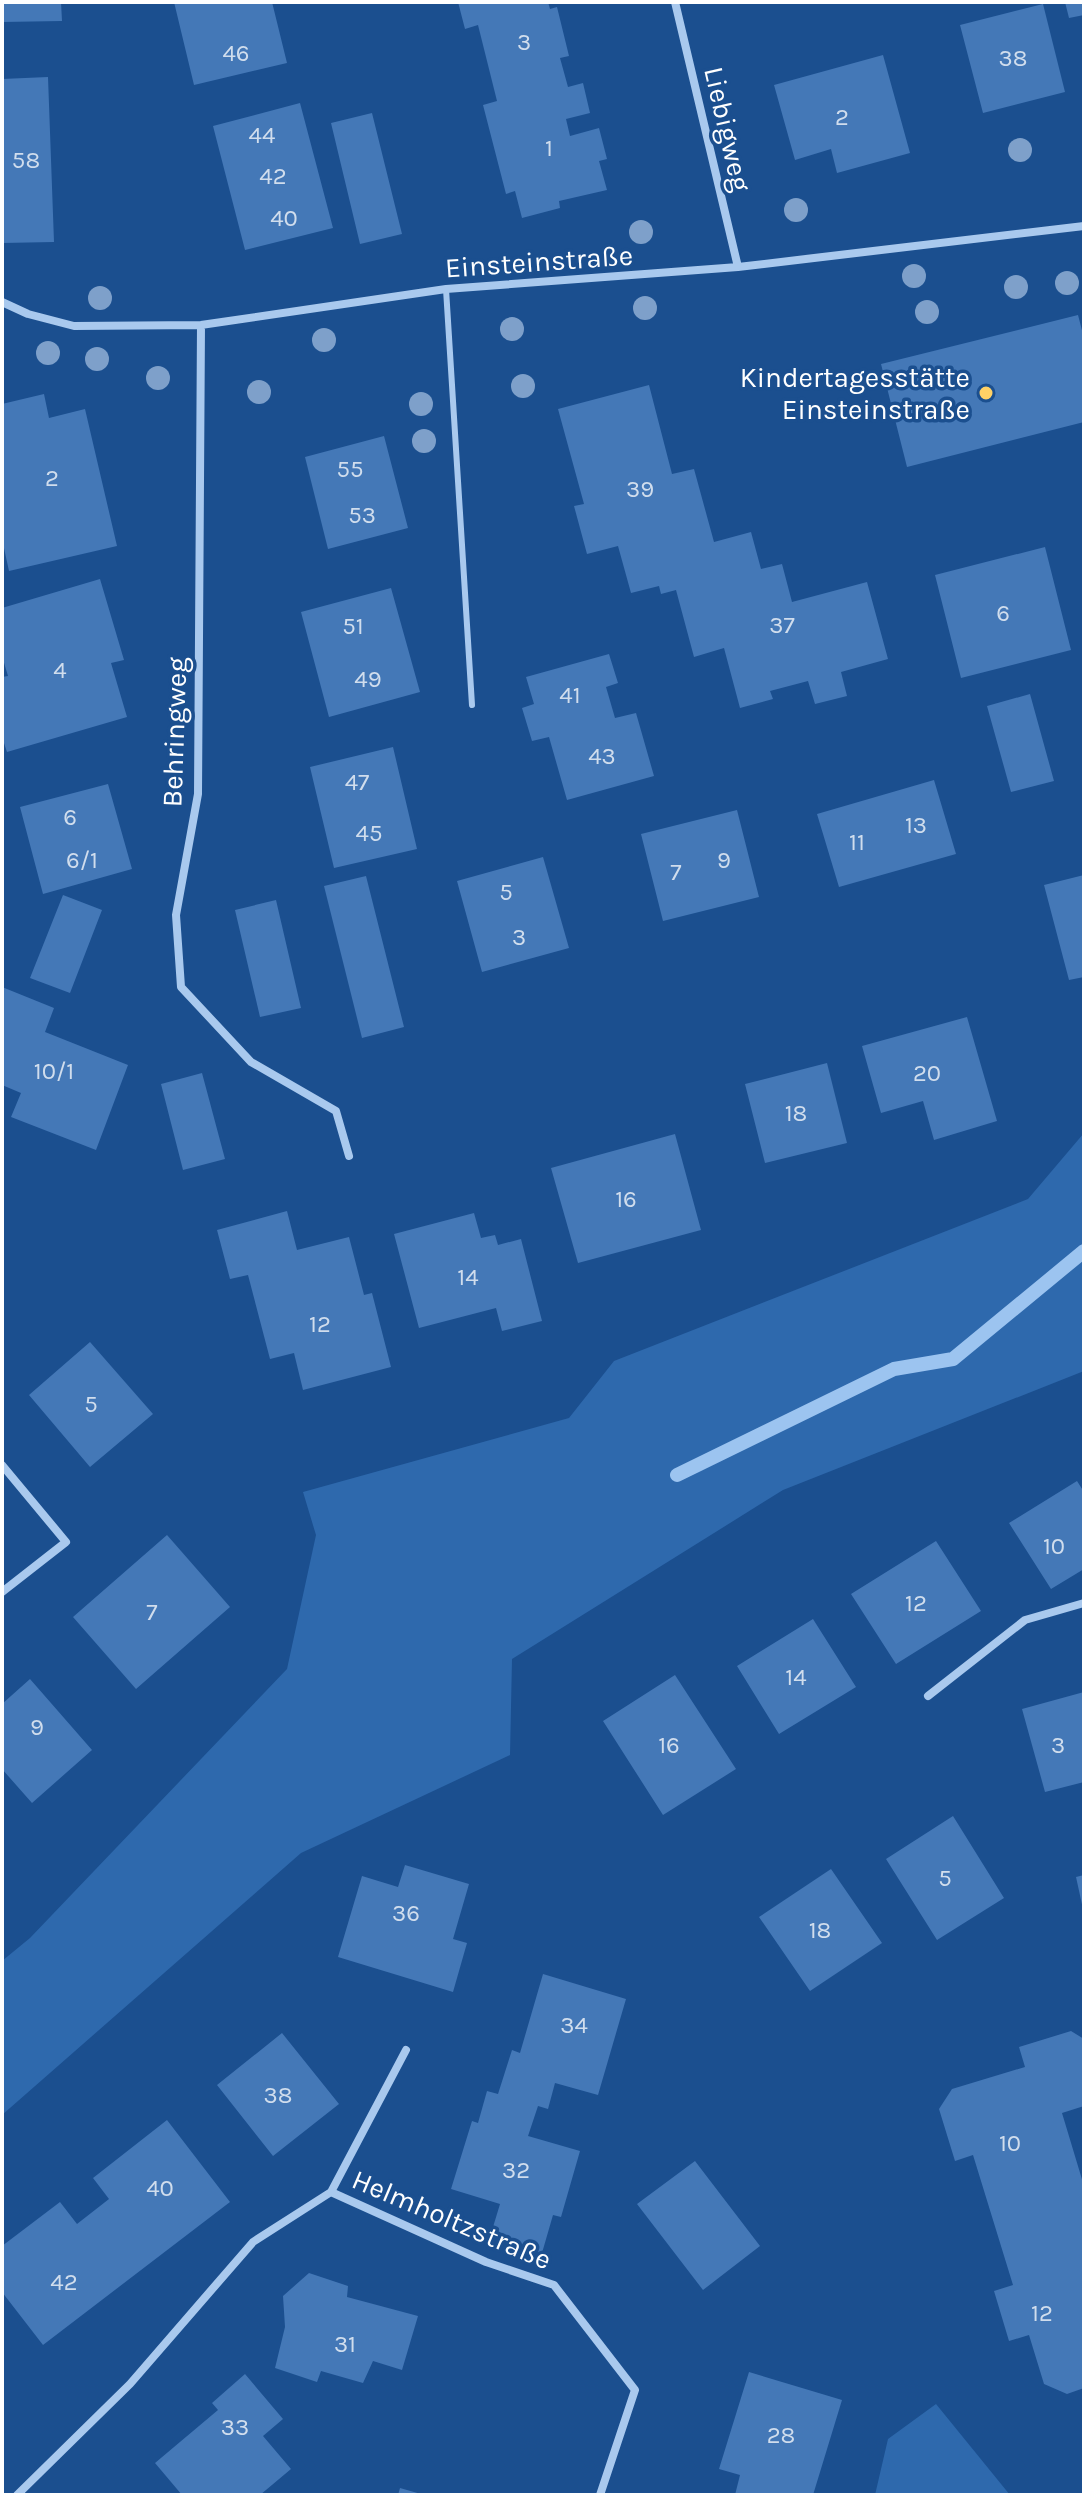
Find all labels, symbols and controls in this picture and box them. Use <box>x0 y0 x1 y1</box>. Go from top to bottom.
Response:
house number: 3 <box>517 28 531 56</box>
house number: 46 <box>222 39 250 67</box>
house number: 38 <box>999 44 1027 72</box>
street label: Liebigweg <box>697 64 758 195</box>
house number: 2 <box>835 103 849 131</box>
house number: 44 <box>249 121 275 149</box>
house number: 1 <box>545 134 553 162</box>
house number: 58 <box>12 146 40 174</box>
house number: 42 <box>259 162 287 190</box>
house number: 40 <box>270 204 298 232</box>
street label: Einsteinstraße <box>444 238 634 285</box>
place label: Kindertagesstätte Einsteinstraße <box>740 361 970 426</box>
marker: Kindertagesstätte Einsteinstraße <box>977 384 995 402</box>
house number: 55 <box>336 455 364 483</box>
house number: 2 <box>45 464 59 492</box>
house number: 39 <box>626 475 654 503</box>
house number: 53 <box>348 501 376 529</box>
house number: 6 <box>996 599 1010 627</box>
house number: 37 <box>769 611 795 639</box>
house number: 51 <box>342 612 364 640</box>
house number: 4 <box>53 656 67 684</box>
street label: Behringweg <box>155 656 194 808</box>
house number: 49 <box>354 665 382 693</box>
house number: 41 <box>559 681 581 709</box>
house number: 43 <box>588 742 616 770</box>
house number: 47 <box>345 768 369 796</box>
house number: 6 <box>63 803 77 831</box>
house number: 13 <box>905 811 927 839</box>
house number: 45 <box>356 819 382 847</box>
house number: 11 <box>849 828 865 856</box>
house number: 6/1 <box>66 846 98 874</box>
house number: 9 <box>717 846 731 874</box>
house number: 7 <box>670 858 682 886</box>
house number: 5 <box>499 878 513 906</box>
house number: 3 <box>512 923 526 951</box>
house number: 10/1 <box>34 1057 74 1085</box>
house number: 20 <box>913 1059 941 1087</box>
house number: 18 <box>785 1099 807 1127</box>
house number: 16 <box>615 1185 637 1213</box>
house number: 14 <box>457 1263 479 1291</box>
house number: 12 <box>309 1310 331 1338</box>
house number: 5 <box>84 1390 98 1418</box>
house number: 10 <box>1043 1532 1065 1560</box>
house number: 12 <box>905 1589 927 1617</box>
house number: 7 <box>146 1598 158 1626</box>
house number: 14 <box>785 1663 807 1691</box>
house number: 9 <box>30 1713 44 1741</box>
house number: 16 <box>658 1731 680 1759</box>
house number: 3 <box>1051 1731 1065 1759</box>
house number: 5 <box>938 1864 952 1892</box>
house number: 36 <box>392 1899 420 1927</box>
house number: 18 <box>809 1916 831 1944</box>
house number: 34 <box>560 2011 588 2039</box>
house number: 38 <box>264 2081 292 2109</box>
house number: 10 <box>999 2129 1021 2157</box>
house number: 32 <box>502 2156 530 2184</box>
street label: Helmholtzstraße <box>347 2163 556 2276</box>
house number: 40 <box>146 2174 174 2202</box>
house number: 42 <box>50 2268 78 2296</box>
house number: 12 <box>1031 2299 1053 2327</box>
house number: 31 <box>334 2330 356 2358</box>
house number: 33 <box>221 2413 249 2441</box>
house number: 28 <box>767 2421 795 2449</box>

